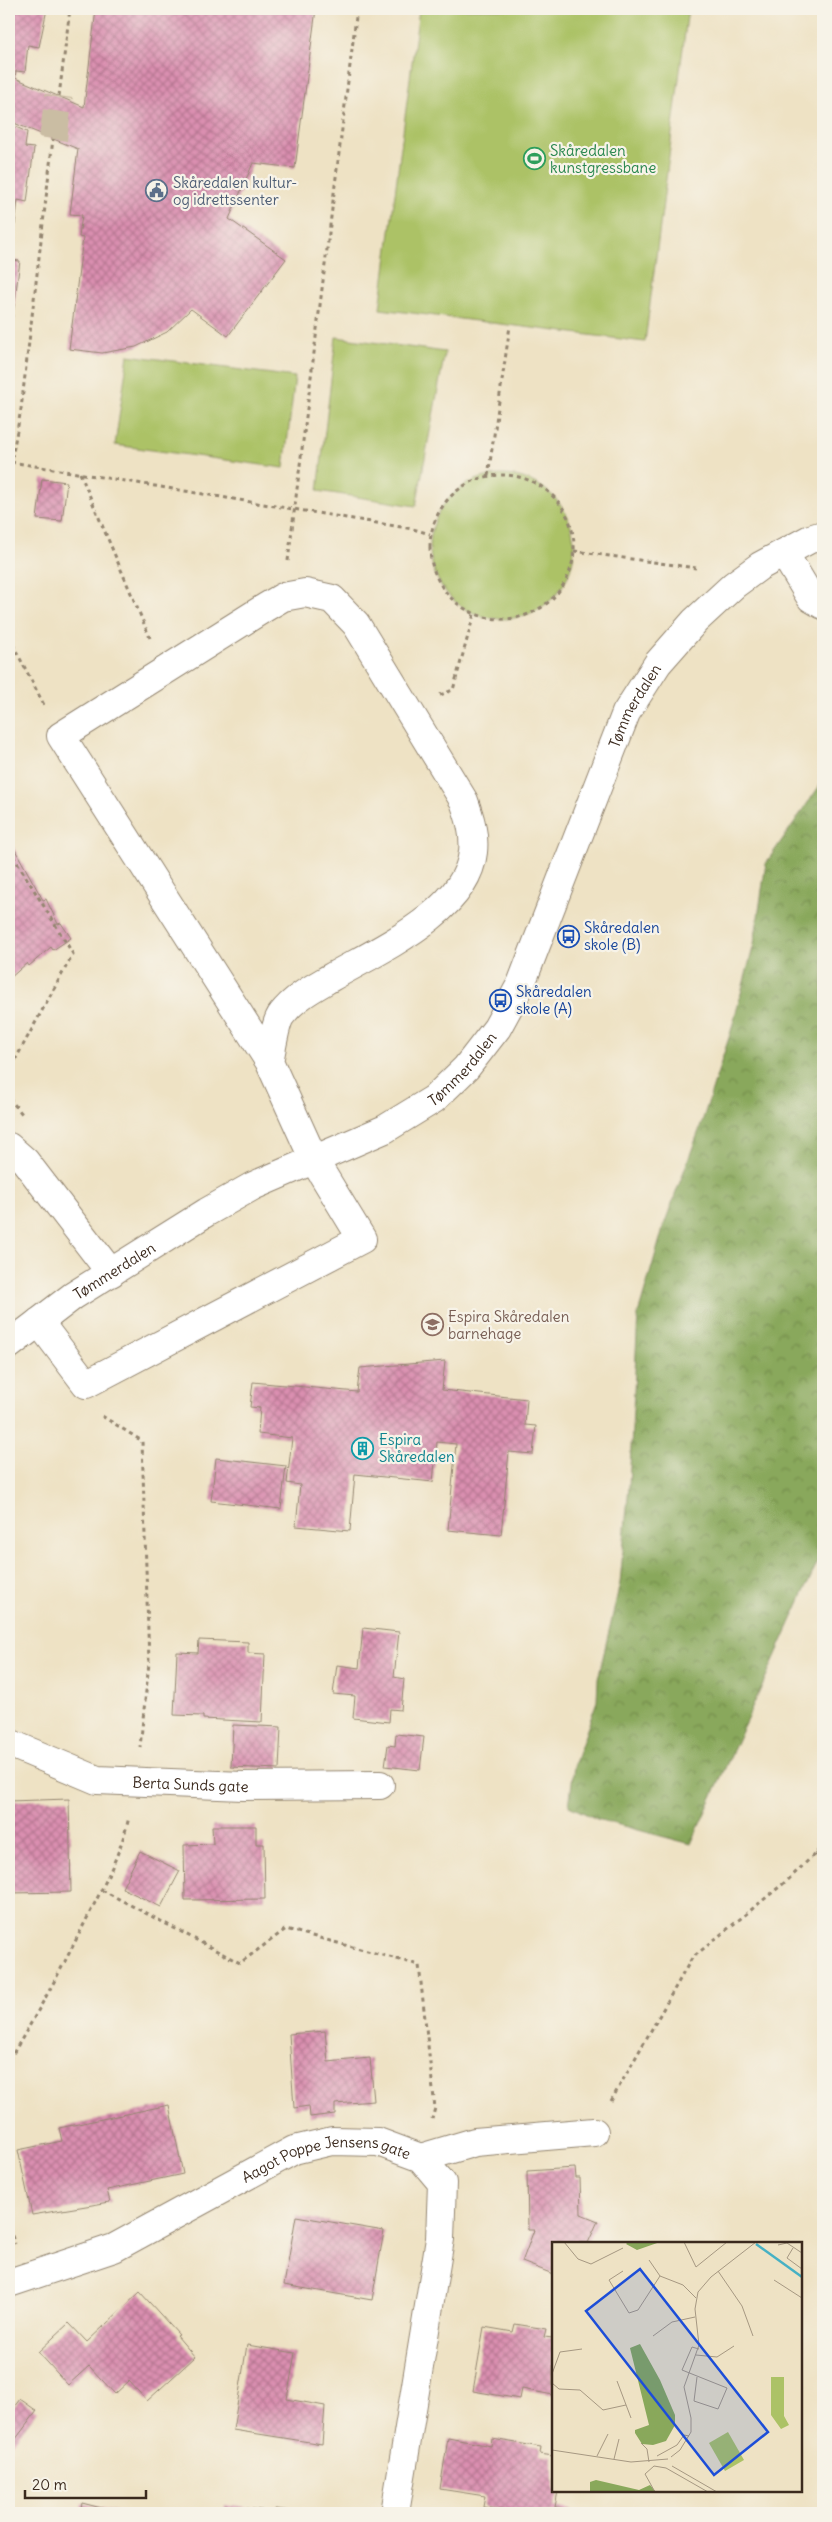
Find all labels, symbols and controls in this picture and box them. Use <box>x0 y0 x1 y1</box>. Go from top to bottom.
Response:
place label: Skåredalen kunstgressbane <box>550 141 656 177</box>
sports icon: Skåredalen kunstgressbane <box>522 147 546 171</box>
place label: Skåredalen kultur- og idrettssenter <box>173 173 298 209</box>
public building icon: Skåredalen kultur- og idrettssenter <box>145 179 169 203</box>
street label: Tømmerdalen <box>604 660 665 750</box>
place label: Skåredalen skole (B) <box>584 918 660 954</box>
bus stop icon: Skåredalen skole (B) <box>556 924 580 948</box>
place label: Skåredalen skole (A) <box>516 982 592 1018</box>
bus stop icon: Skåredalen skole (A) <box>488 988 512 1012</box>
street label: Tømmerdalen <box>424 1028 500 1110</box>
street label: Tømmerdalen <box>69 1237 159 1303</box>
place label: Espira Skåredalen barnehage <box>448 1307 570 1343</box>
school or university icon: Espira Skåredalen barnehage <box>420 1313 444 1337</box>
place label: Espira Skåredalen <box>379 1430 455 1466</box>
building icon: Espira Skåredalen <box>351 1436 375 1460</box>
street label: Berta Sunds gate <box>132 1772 249 1796</box>
street label: Aagot Poppe Jensens gate <box>238 2131 413 2186</box>
inset map <box>552 2242 802 2492</box>
scale bar <box>25 2467 146 2499</box>
text: 20 m <box>32 2475 67 2494</box>

